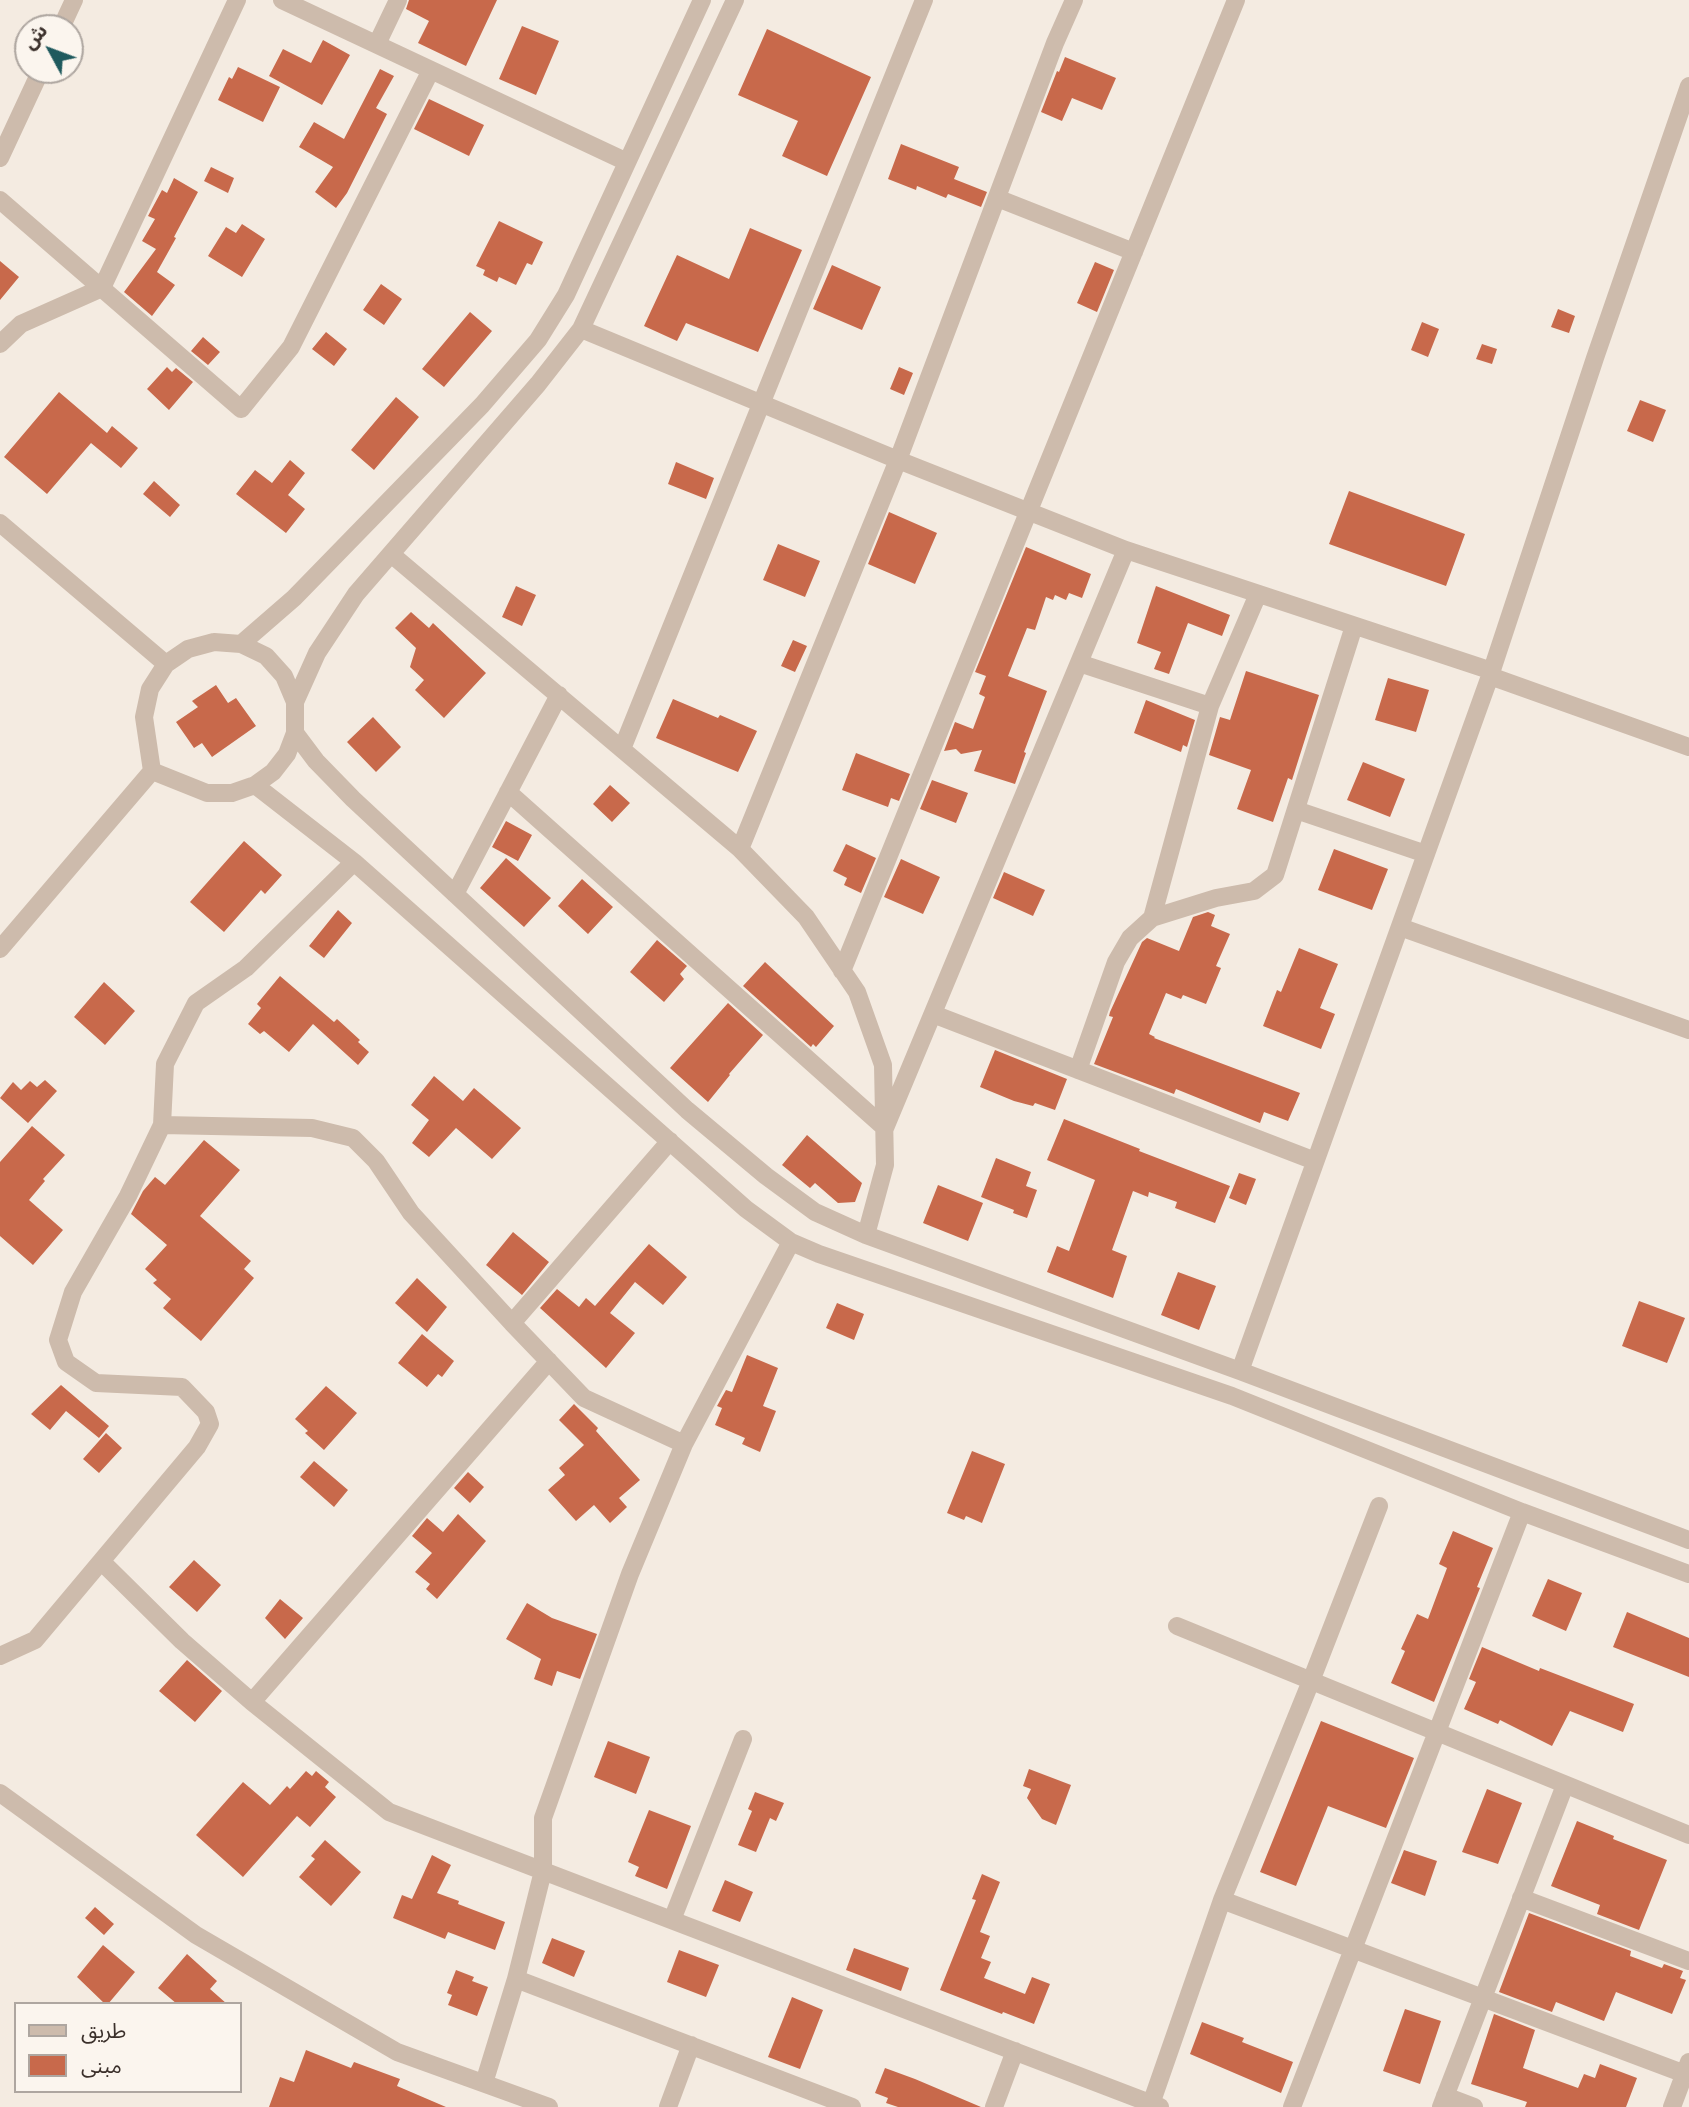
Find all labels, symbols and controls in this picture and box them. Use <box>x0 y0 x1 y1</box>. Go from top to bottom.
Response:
north arrow <box>14 14 84 84</box>
text: ش <box>16 18 53 55</box>
legend <box>14 2002 242 2093</box>
text: طريق <box>81 2016 126 2045</box>
text: مبنى <box>81 2051 122 2080</box>

